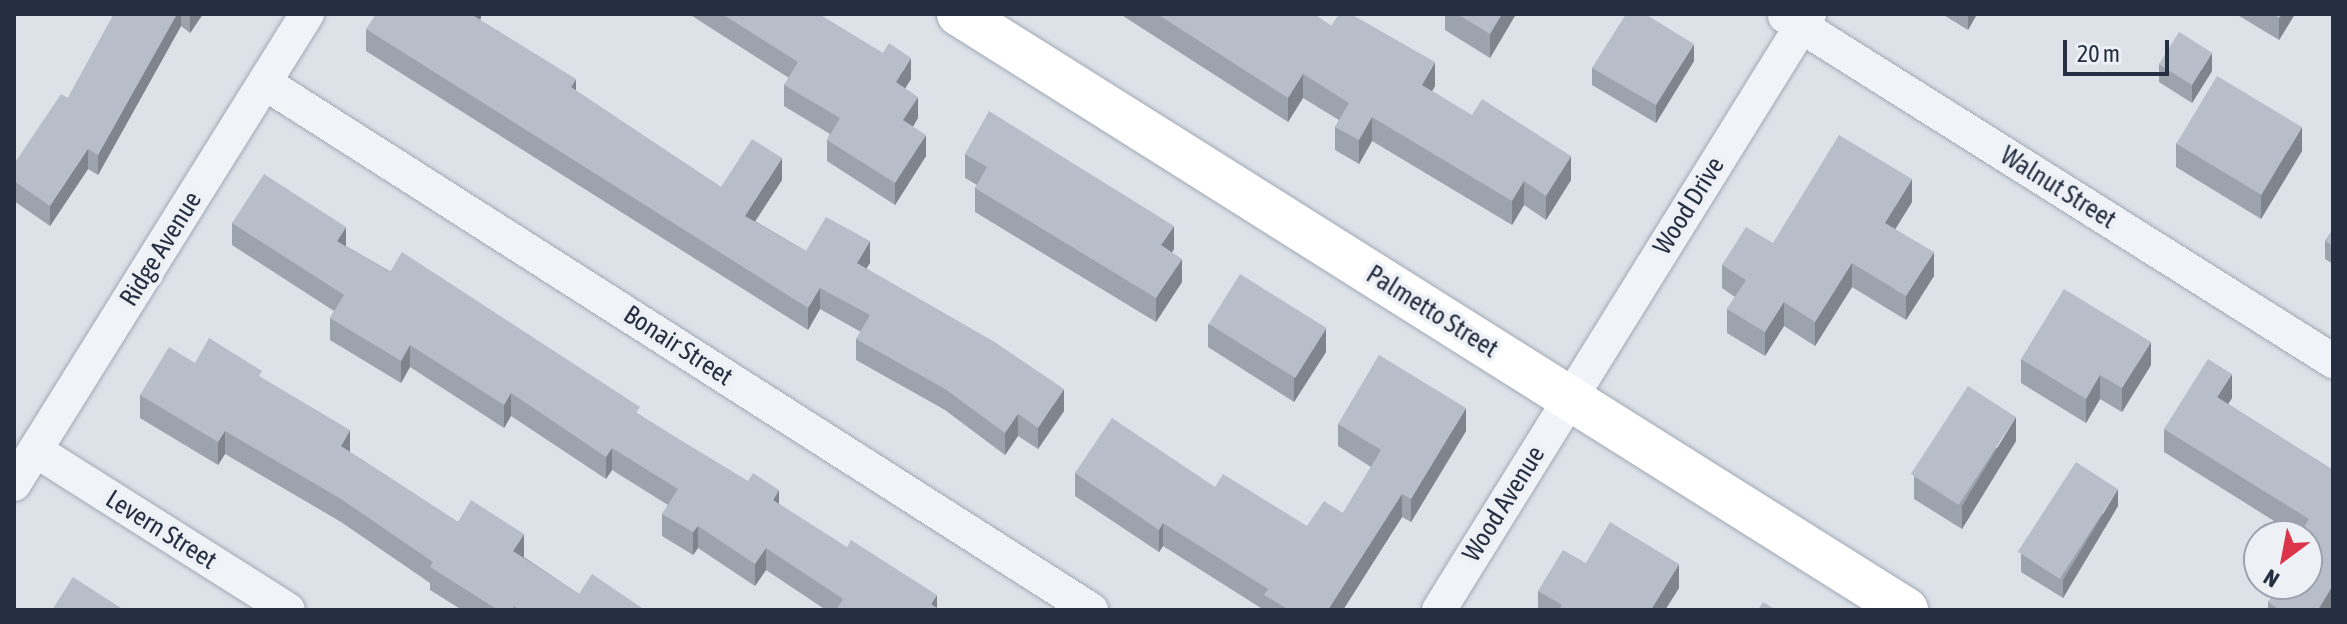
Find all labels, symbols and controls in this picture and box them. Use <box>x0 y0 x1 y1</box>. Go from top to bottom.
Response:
scale bar <box>2067 24 2173 74</box>
text: 20 m <box>2077 40 2120 67</box>
street label: Walnut Street <box>1994 140 2122 236</box>
street label: Wood Drive <box>1647 152 1731 260</box>
street label: Ridge Avenue <box>114 186 208 312</box>
street label: Palmetto Street <box>1360 259 1504 365</box>
street label: Bonair Street <box>618 299 738 393</box>
street label: Wood Avenue <box>1456 440 1552 568</box>
street label: Levern Street <box>100 484 222 576</box>
north arrow <box>2243 520 2323 600</box>
text: N <box>2259 564 2284 593</box>

